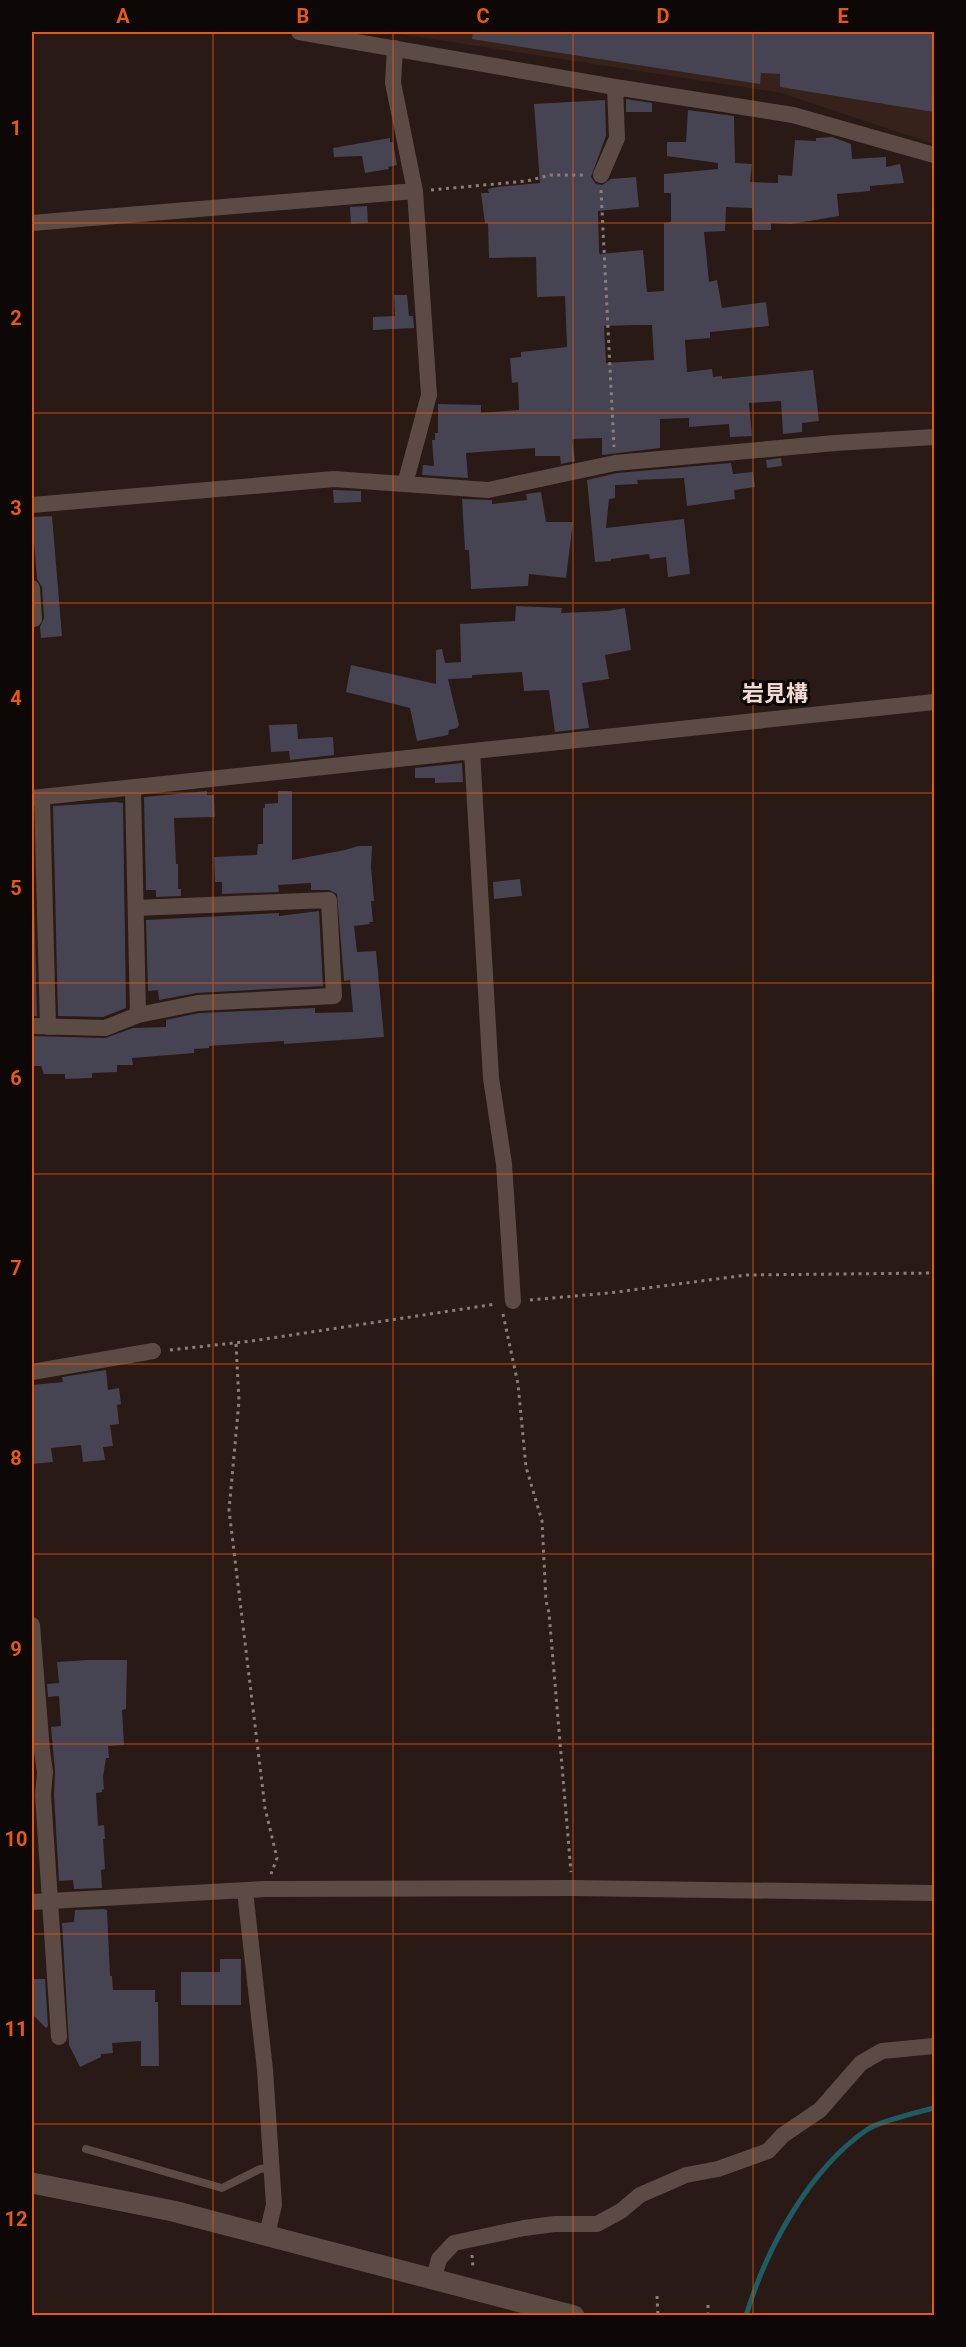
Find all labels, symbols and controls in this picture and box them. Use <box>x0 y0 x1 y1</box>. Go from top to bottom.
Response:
text: A <box>116 4 130 28</box>
text: B <box>297 4 309 28</box>
text: C <box>476 4 490 28</box>
text: D <box>657 4 670 28</box>
text: E <box>837 4 849 28</box>
text: 1 <box>10 116 22 140</box>
text: 2 <box>10 306 22 330</box>
text: 3 <box>10 496 22 520</box>
district label: 岩見構 <box>742 681 808 706</box>
text: 4 <box>10 686 22 710</box>
text: 5 <box>10 876 22 900</box>
text: 6 <box>10 1066 22 1090</box>
text: 7 <box>10 1256 22 1280</box>
text: 8 <box>10 1446 22 1470</box>
text: 9 <box>10 1637 22 1661</box>
text: 10 <box>5 1827 27 1851</box>
text: 11 <box>5 2017 27 2041</box>
text: 12 <box>5 2207 27 2231</box>

